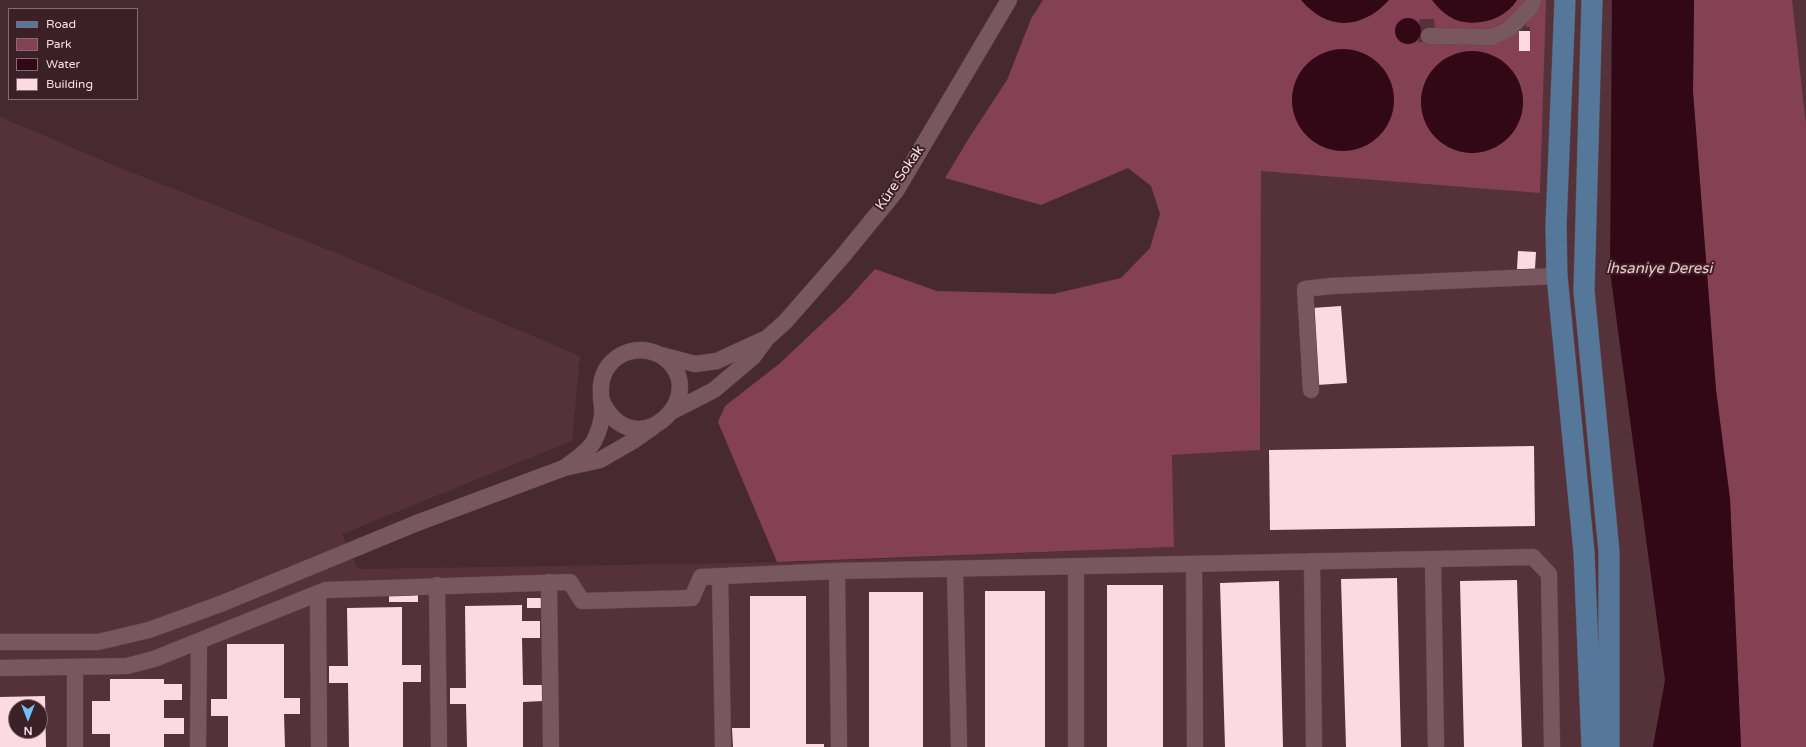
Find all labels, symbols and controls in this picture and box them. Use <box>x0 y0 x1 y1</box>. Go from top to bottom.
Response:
legend <box>8 8 138 100</box>
text: Road <box>46 17 76 31</box>
text: Park <box>46 37 72 51</box>
text: Water <box>46 57 80 71</box>
text: Building <box>46 77 93 91</box>
street label: Küre Sokak <box>872 142 928 214</box>
water label: İhsaniye Deresi <box>1606 260 1712 278</box>
north arrow <box>8 699 48 739</box>
text: N <box>24 724 32 737</box>

